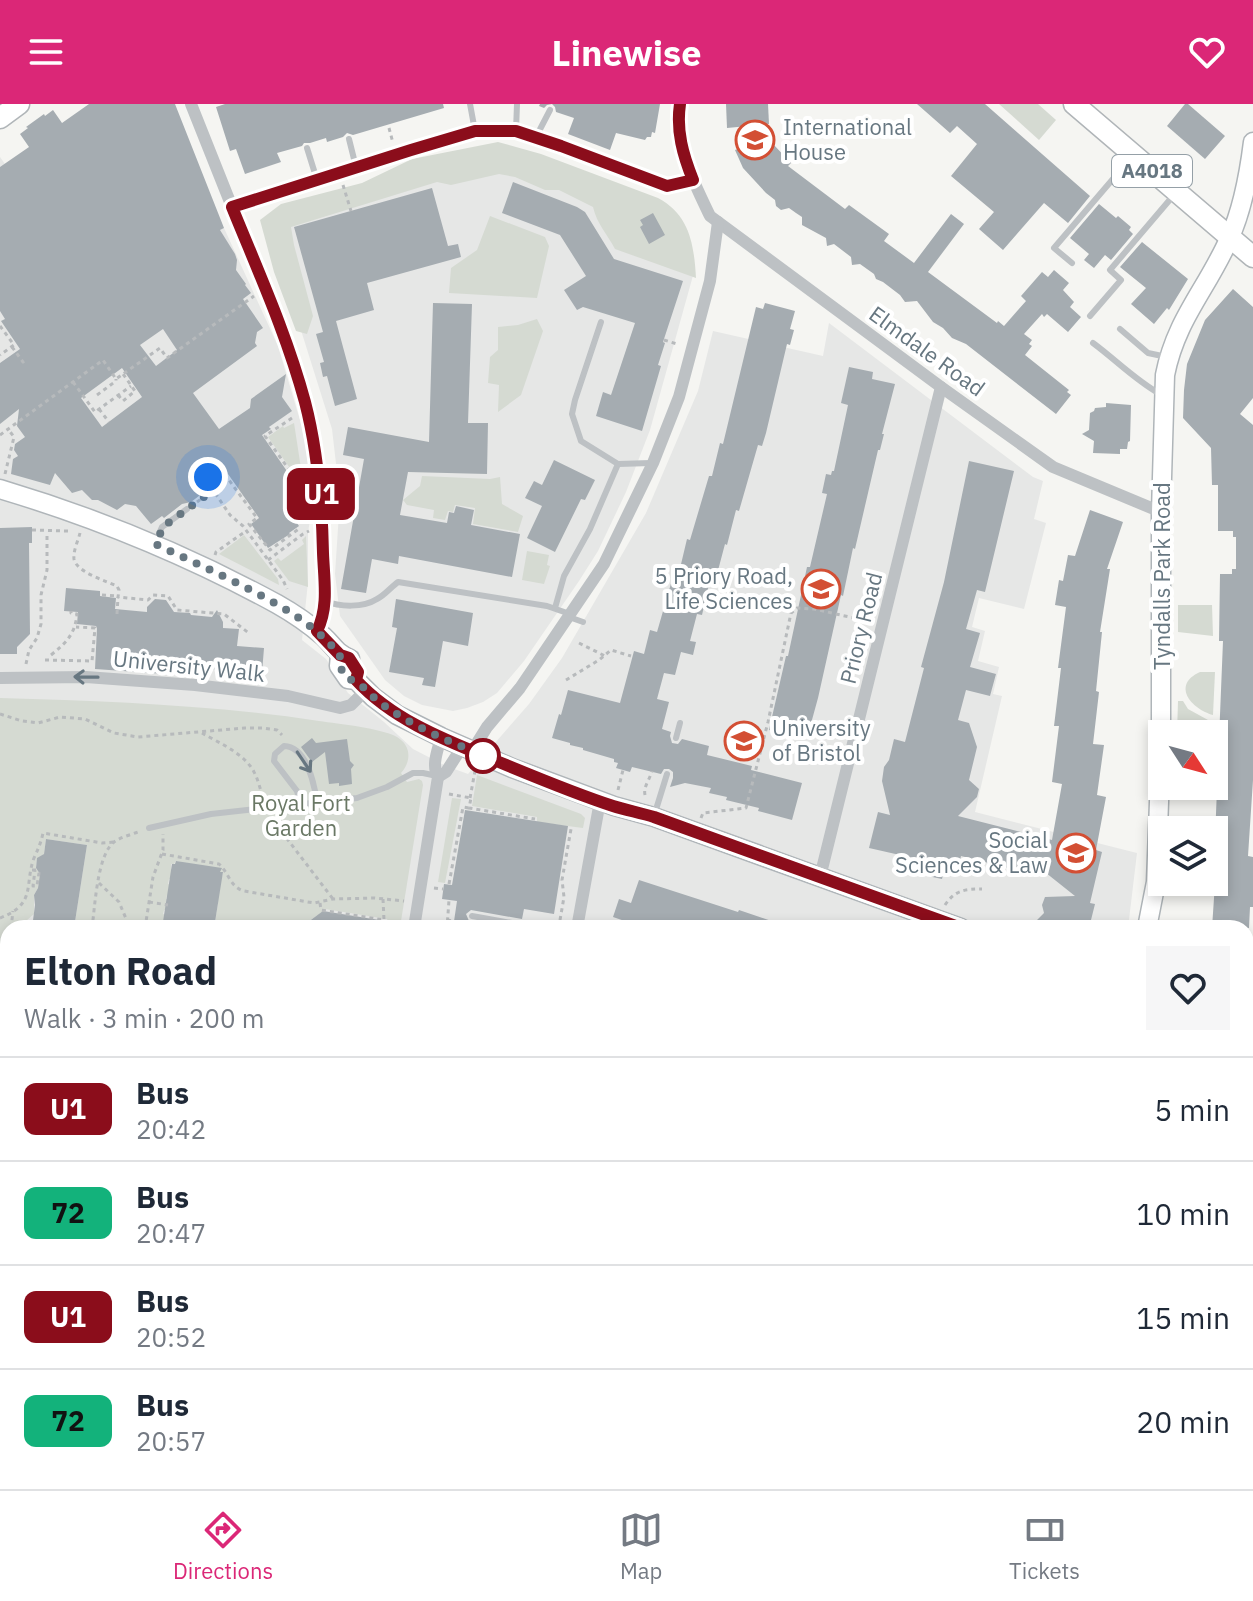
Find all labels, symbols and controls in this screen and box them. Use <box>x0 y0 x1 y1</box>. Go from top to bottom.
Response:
text: Linewise <box>552 29 701 76</box>
icon: menu <box>24 30 68 74</box>
icon: heart <box>1185 30 1229 74</box>
place label: International House <box>783 112 912 166</box>
school or university icon: International House <box>734 119 776 161</box>
road number: A4018 <box>1112 155 1192 187</box>
street label: Elmdale Road <box>864 299 991 402</box>
your location <box>188 457 228 497</box>
line badge: U1 <box>285 468 357 520</box>
text: U1 <box>303 475 339 512</box>
street label: Tyndalls Park Road <box>1147 482 1176 670</box>
place label: 5 Priory Road, Life Sciences <box>655 561 793 615</box>
school or university icon: 5 Priory Road, Life Sciences <box>800 568 842 610</box>
street label: Priory Road <box>833 569 888 687</box>
street label: University Walk <box>112 643 267 688</box>
one-way arrow <box>73 669 100 685</box>
place label: University of Bristol <box>772 713 871 767</box>
school or university icon: University of Bristol <box>723 720 765 762</box>
north arrow <box>1148 720 1228 800</box>
map controls <box>1148 720 1228 896</box>
unlabelled marker <box>466 739 500 773</box>
one-way arrow <box>296 751 312 773</box>
park label: Royal Fort Garden <box>251 788 351 842</box>
button: layers <box>1148 816 1228 896</box>
place label: Social Sciences & Law <box>895 825 1048 879</box>
school or university icon: Social Sciences & Law <box>1055 832 1097 874</box>
text: Elton Road <box>24 946 217 995</box>
button: heart <box>1146 946 1230 1030</box>
text: Walk · 3 min · 200 m <box>24 1001 264 1035</box>
text: Bus <box>136 1073 189 1112</box>
text: U1 <box>50 1090 86 1127</box>
text: 5 min <box>1154 1090 1230 1129</box>
text: 20:42 <box>136 1112 206 1146</box>
text: Bus <box>136 1177 189 1216</box>
text: 72 <box>51 1194 85 1231</box>
text: 10 min <box>1136 1194 1230 1233</box>
text: 20:47 <box>136 1216 206 1250</box>
text: Bus <box>136 1281 189 1320</box>
text: U1 <box>50 1298 86 1335</box>
text: 15 min <box>1136 1298 1230 1337</box>
text: 20:52 <box>136 1320 206 1354</box>
text: Bus <box>136 1385 189 1424</box>
text: 72 <box>51 1402 85 1439</box>
text: 20 min <box>1136 1402 1230 1441</box>
text: 20:57 <box>136 1424 206 1458</box>
tab: Directions <box>173 1508 273 1585</box>
tab: Map <box>619 1508 663 1585</box>
tab: Tickets <box>1009 1508 1080 1585</box>

